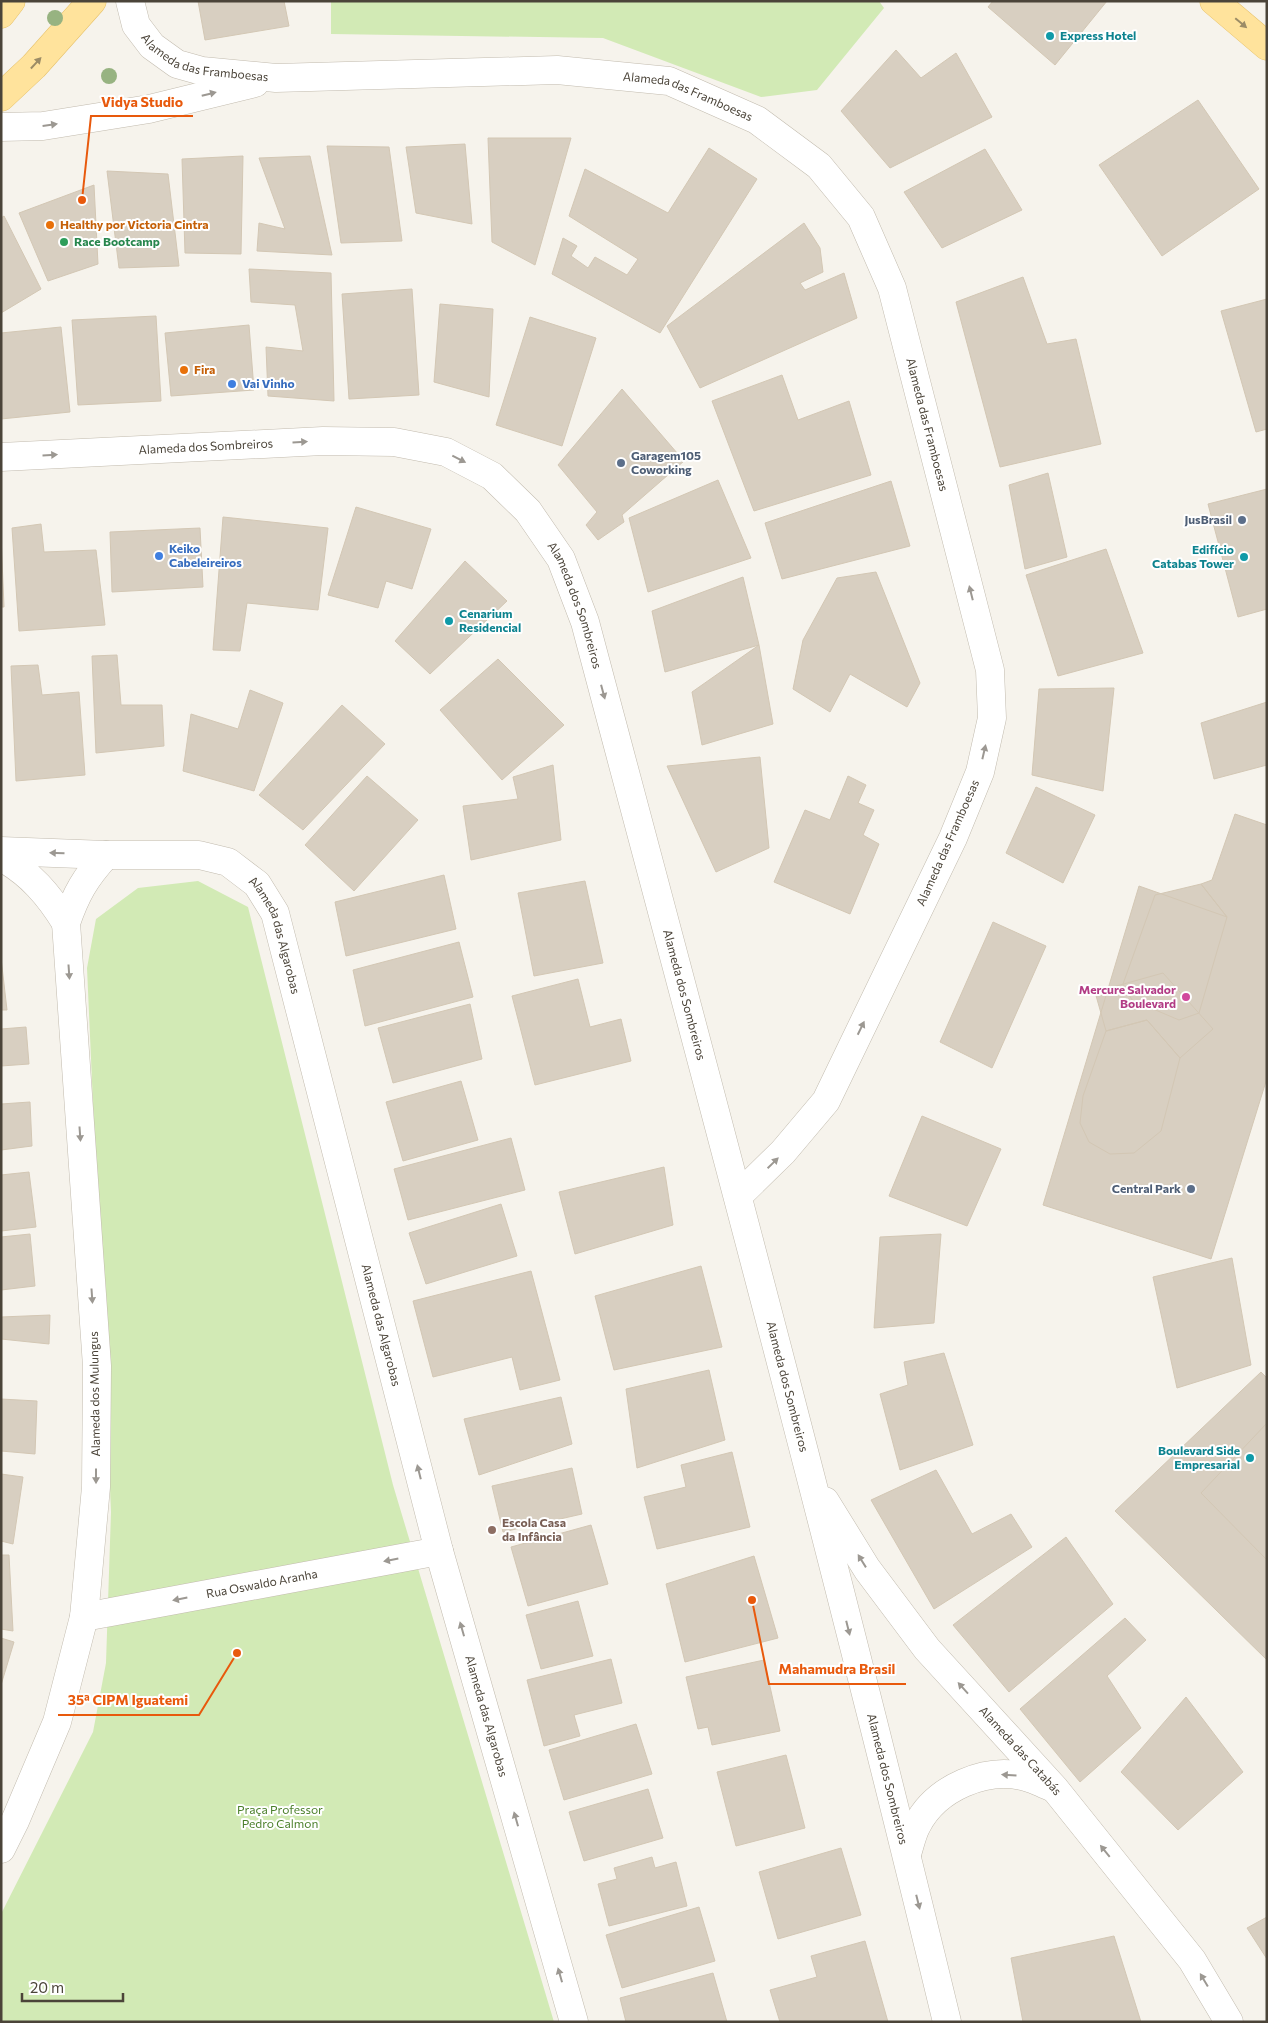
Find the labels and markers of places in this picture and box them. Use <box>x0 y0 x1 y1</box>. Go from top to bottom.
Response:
place label: Express Hotel <box>1060 28 1136 42</box>
marker: Express Hotel <box>1044 30 1056 42</box>
callout: Vidya Studio <box>91 87 193 116</box>
place label: Healthy por Victoria Cintra <box>60 217 209 231</box>
marker: Healthy por Victoria Cintra <box>44 219 56 231</box>
place label: Race Bootcamp <box>74 234 160 248</box>
marker: Race Bootcamp <box>58 236 70 248</box>
place label: Fira <box>194 362 215 376</box>
marker: Fira <box>178 364 190 376</box>
place label: Vai Vinho <box>242 376 295 390</box>
marker: Vai Vinho <box>226 378 238 390</box>
place label: Garagem105 Coworking <box>631 448 701 476</box>
marker: Garagem105 Coworking <box>615 457 627 469</box>
place label: JusBrasil <box>1184 512 1232 527</box>
marker: JusBrasil <box>1236 514 1248 526</box>
place label: Keiko Cabeleireiros <box>169 541 242 569</box>
place label: Edifício Catabas Tower <box>1152 542 1234 570</box>
marker: Keiko Cabeleireiros <box>153 550 165 562</box>
marker: Edifício Catabas Tower <box>1238 551 1250 563</box>
place label: Cenarium Residencial <box>459 606 521 634</box>
marker: Cenarium Residencial <box>443 615 455 627</box>
place label: Mercure Salvador Boulevard <box>1079 982 1176 1010</box>
marker: Mercure Salvador Boulevard <box>1180 991 1192 1003</box>
place label: Central Park <box>1112 1181 1181 1195</box>
marker: Central Park <box>1185 1183 1197 1195</box>
place label: Boulevard Side Empresarial <box>1158 1443 1240 1471</box>
marker: Boulevard Side Empresarial <box>1244 1452 1256 1464</box>
place label: Escola Casa da Infância <box>502 1515 566 1543</box>
marker: Escola Casa da Infância <box>486 1524 498 1536</box>
callout: Mahamudra Brasil <box>769 1655 906 1684</box>
callout: 35ª CIPM Iguatemi <box>58 1686 199 1715</box>

